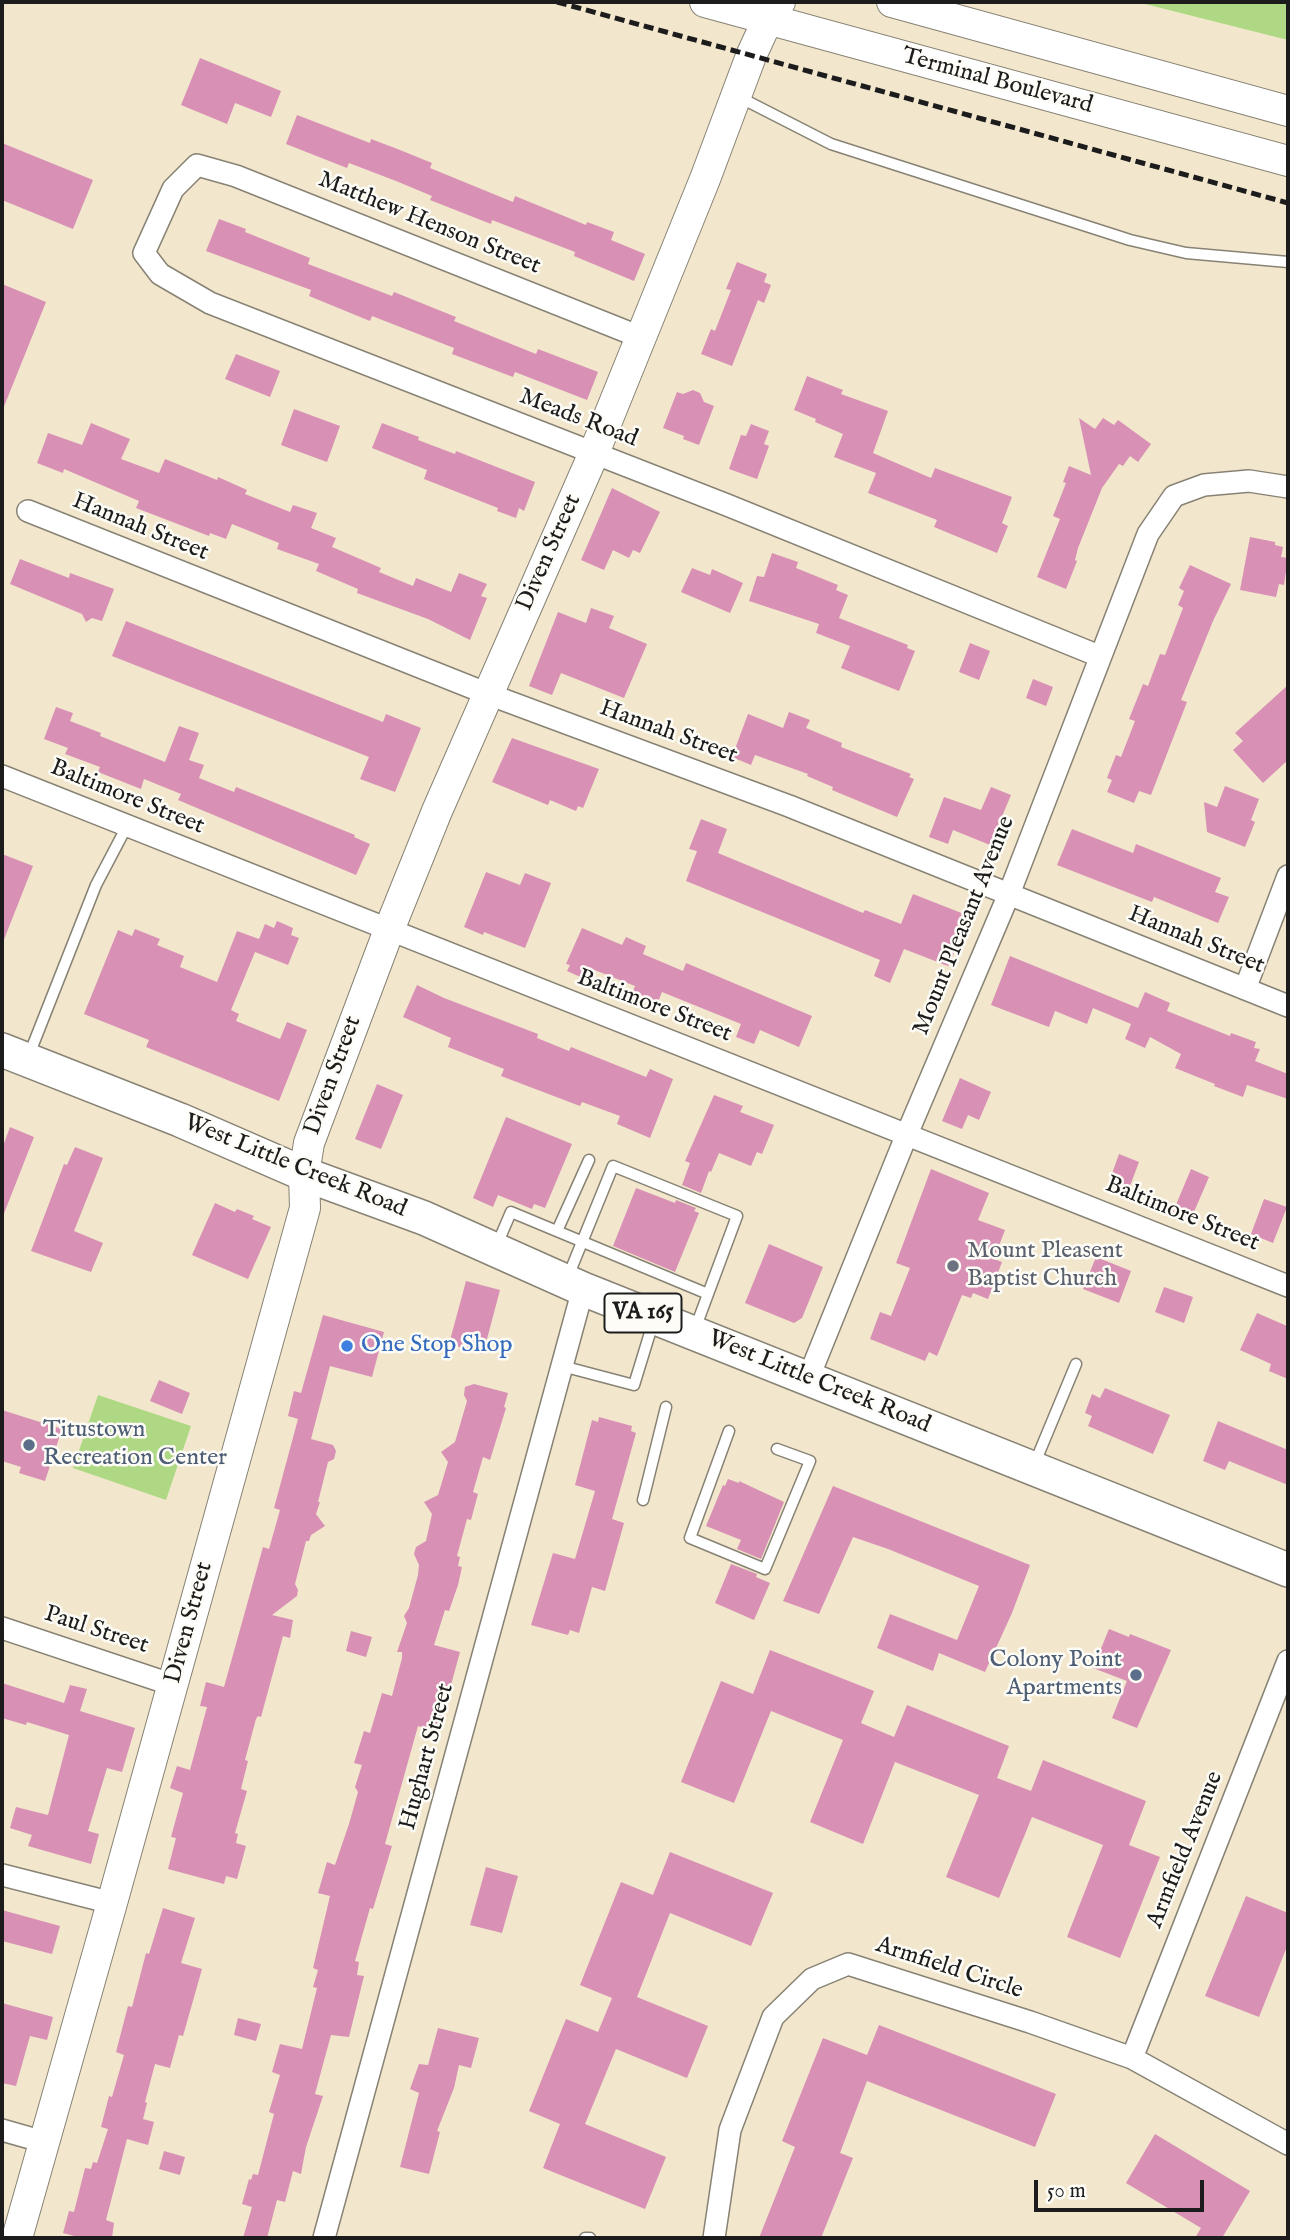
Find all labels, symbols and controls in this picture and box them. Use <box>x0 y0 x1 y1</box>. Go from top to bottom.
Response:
street label: Terminal Boulevard <box>898 43 1096 121</box>
street label: Matthew Henson Street <box>314 166 544 282</box>
street label: Meads Road <box>515 383 641 455</box>
street label: Hannah Street <box>68 488 212 568</box>
street label: Diven Street <box>511 490 589 616</box>
street label: Hannah Street <box>595 695 741 771</box>
street label: Baltimore Street <box>46 754 208 842</box>
street label: Mount Pleasant Avenue <box>908 812 1022 1040</box>
street label: Hannah Street <box>1124 901 1268 981</box>
street label: Baltimore Street <box>573 964 735 1050</box>
street label: Diven Street <box>299 1012 369 1140</box>
street label: West Little Creek Road <box>180 1109 410 1225</box>
street label: Baltimore Street <box>1101 1171 1263 1259</box>
place label: Mount Pleasent Baptist Church <box>967 1238 1123 1294</box>
marker: Mount Pleasent Baptist Church <box>945 1258 961 1274</box>
road number: VA 165 <box>604 1294 682 1332</box>
street label: West Little Creek Road <box>704 1325 934 1441</box>
place label: One Stop Shop <box>361 1332 513 1360</box>
marker: One Stop Shop <box>339 1338 355 1354</box>
place label: Titustown Recreation Center <box>43 1417 227 1473</box>
marker: Titustown Recreation Center <box>21 1437 37 1453</box>
street label: Diven Street <box>160 1559 220 1687</box>
street label: Paul Street <box>40 1601 152 1661</box>
place label: Colony Point Apartments <box>989 1647 1122 1703</box>
marker: Colony Point Apartments <box>1128 1667 1144 1683</box>
street label: Hughart Street <box>395 1680 461 1834</box>
street label: Armfield Avenue <box>1141 1767 1231 1933</box>
street label: Armfield Circle <box>872 1932 1026 2006</box>
scale bar <box>1038 2166 1208 2210</box>
text: 50 m <box>1047 2178 1086 2205</box>

